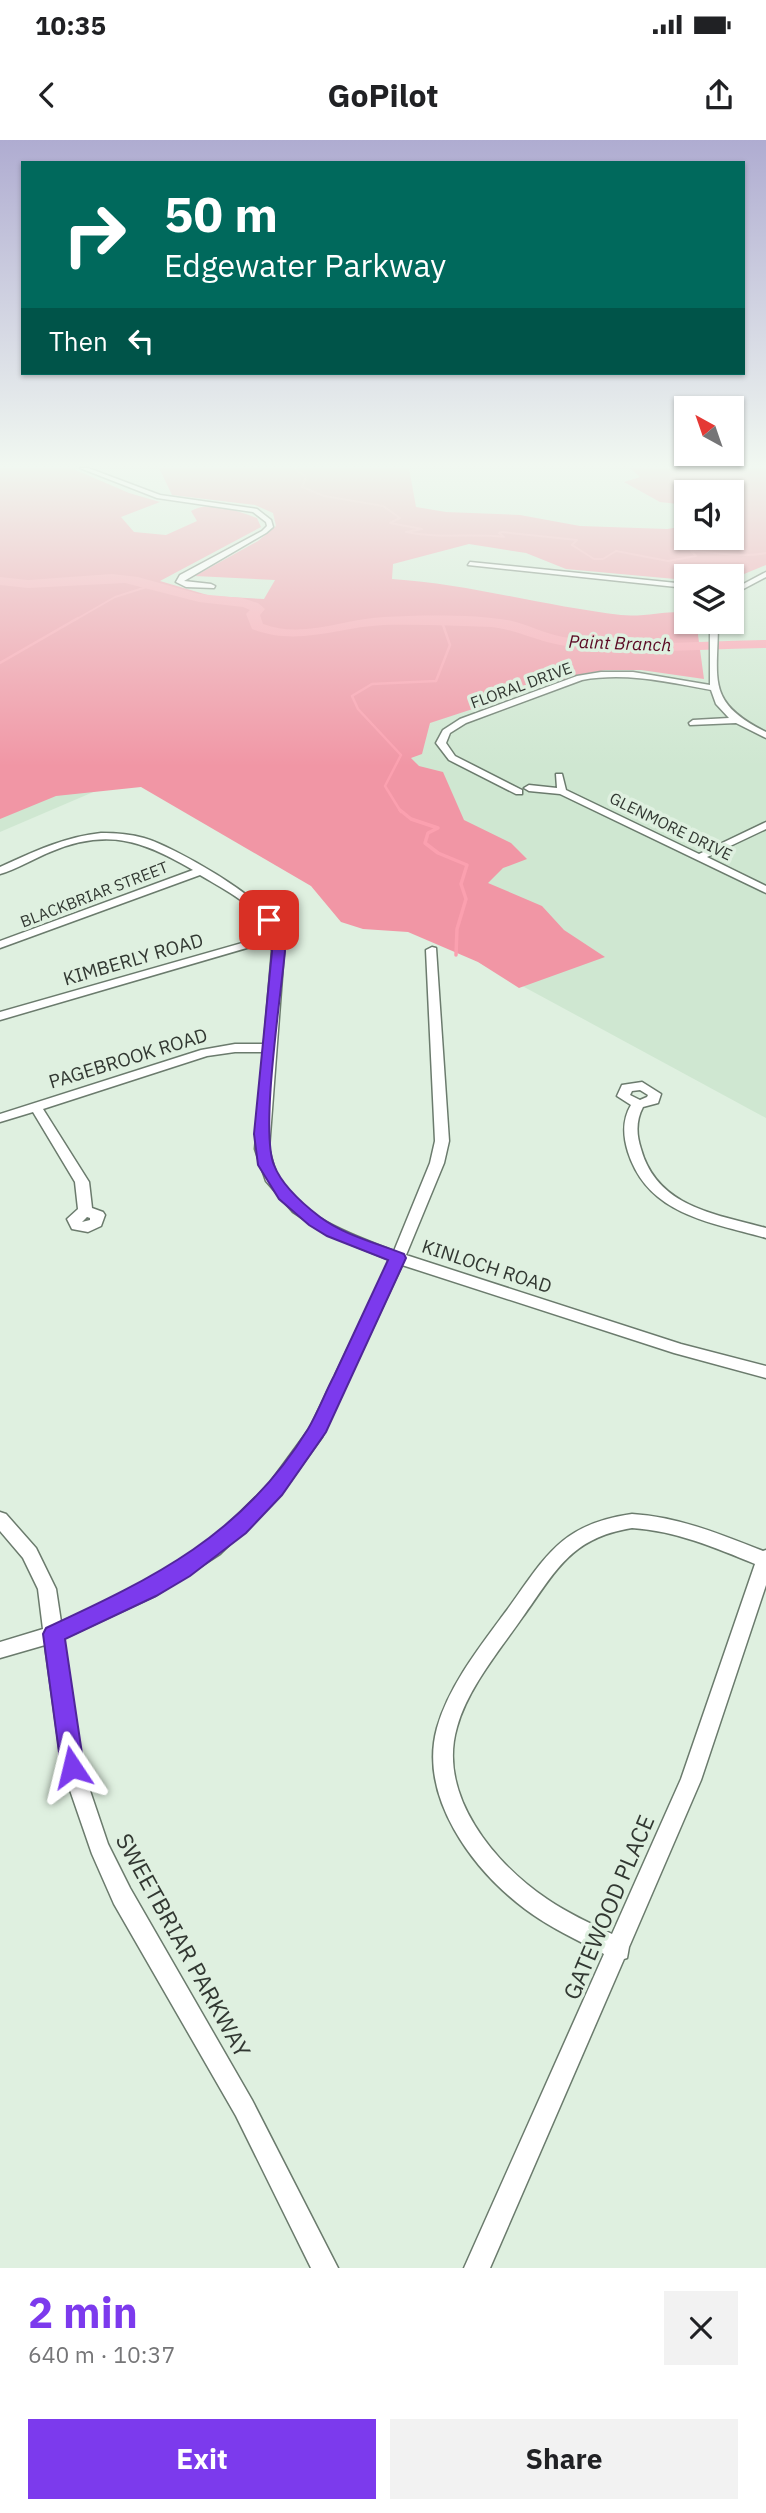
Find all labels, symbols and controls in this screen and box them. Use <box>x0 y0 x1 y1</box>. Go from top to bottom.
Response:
text: 10:35 <box>35 8 106 42</box>
text: GoPilot <box>327 74 439 116</box>
icon: back <box>28 76 66 114</box>
icon: share <box>700 76 738 114</box>
text: 50 m <box>164 182 278 245</box>
icon: right <box>49 189 140 280</box>
text: Edgewater Parkway <box>164 244 446 286</box>
icon: left <box>122 322 160 360</box>
text: Then <box>49 324 108 358</box>
north arrow <box>674 396 744 466</box>
map controls <box>674 396 744 634</box>
button: sound <box>674 480 744 550</box>
button: layers <box>674 564 744 634</box>
water label: Paint Branch <box>568 630 672 656</box>
street label: FLORAL DRIVE <box>468 657 574 713</box>
street label: GLENMORE DRIVE <box>606 788 736 864</box>
street label: BLACKBRIAR STREET <box>17 857 171 931</box>
pin <box>239 890 299 950</box>
icon: arrive <box>250 901 288 939</box>
street label: KIMBERLY ROAD <box>60 928 206 990</box>
street label: PAGEBROOK ROAD <box>46 1022 210 1094</box>
street label: KINLOCH ROAD <box>419 1234 555 1298</box>
position arrow <box>35 1730 109 1804</box>
street label: GATEWOOD PLACE <box>556 1810 660 2004</box>
street label: SWEETBRIAR PARKWAY <box>110 1828 258 2063</box>
text: 2 min <box>28 2285 138 2340</box>
button: close <box>664 2291 738 2365</box>
text: 640 m · 10:37 <box>28 2339 175 2369</box>
button: Exit <box>28 2419 376 2499</box>
button: Share <box>390 2419 738 2499</box>

